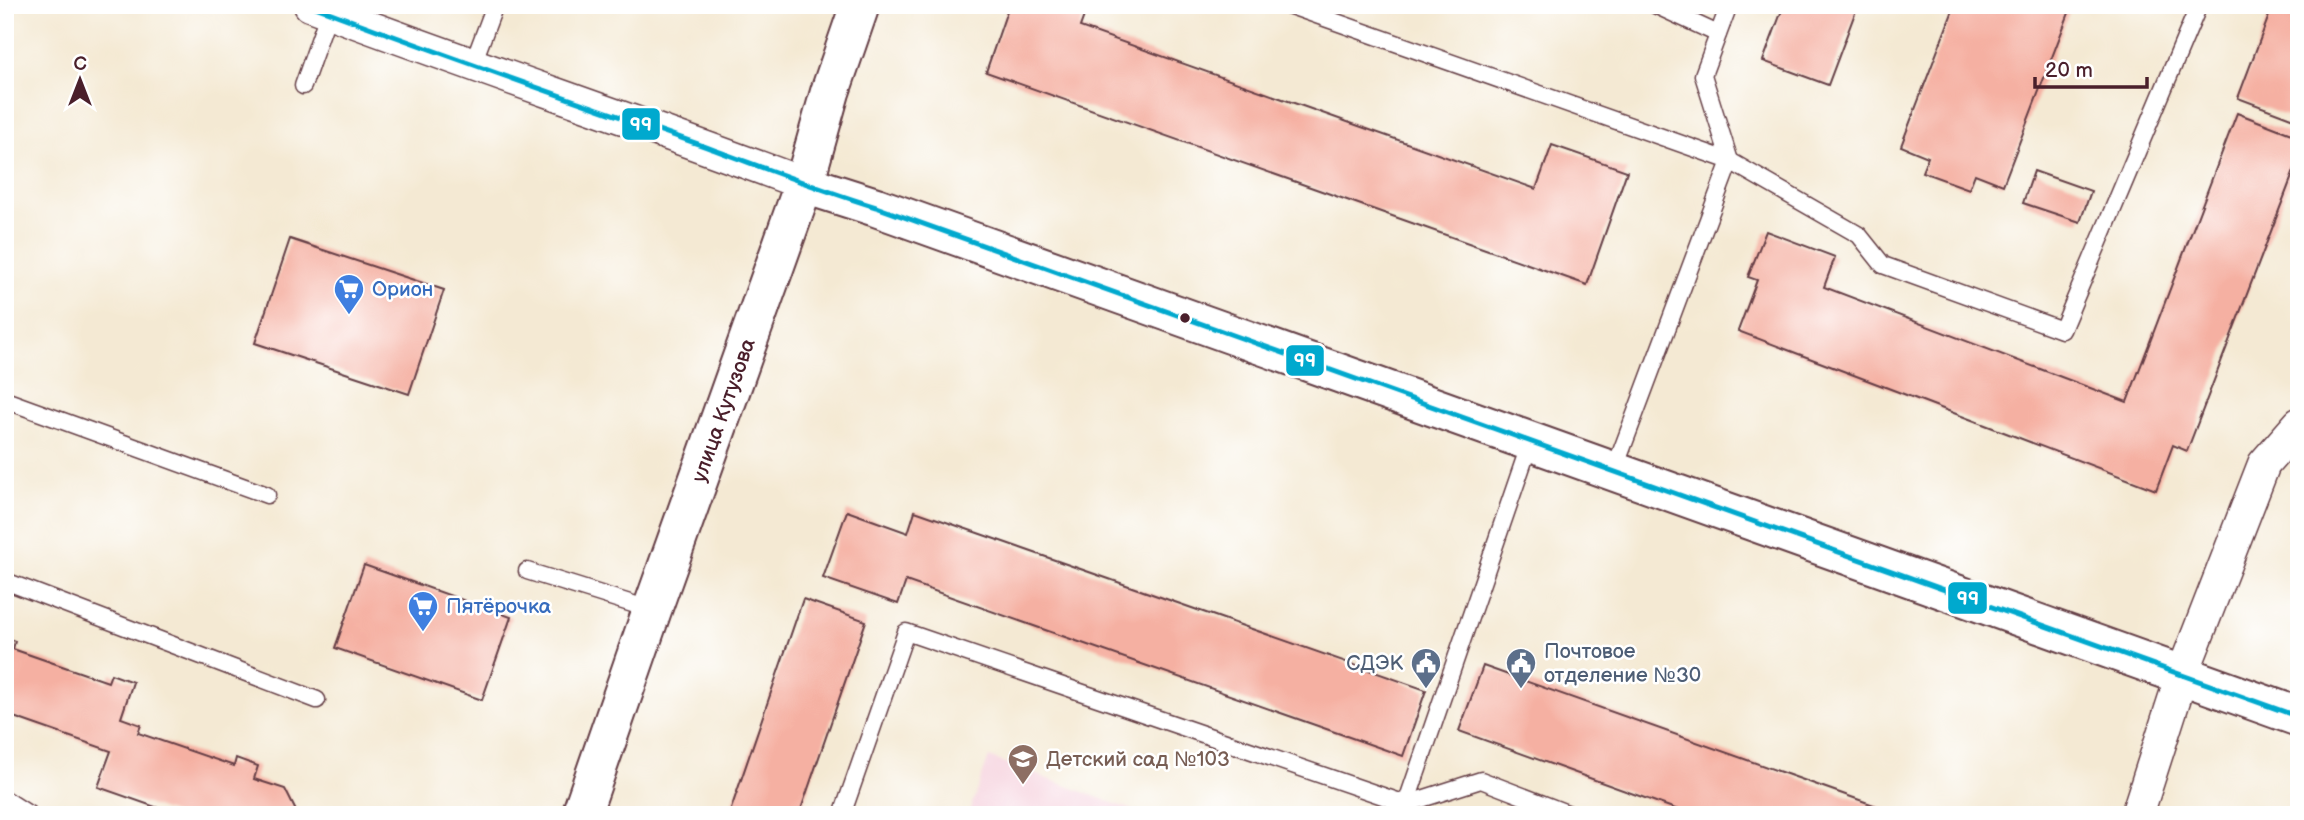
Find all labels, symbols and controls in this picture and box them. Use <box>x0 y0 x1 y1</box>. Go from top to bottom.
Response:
north arrow <box>46 46 116 116</box>
scale bar <box>2035 46 2146 90</box>
text: С <box>73 53 87 76</box>
text: 20 m <box>2045 58 2093 83</box>
line badge: 99 <box>621 107 661 141</box>
text: 99 <box>630 114 652 137</box>
supermarket icon: Орион <box>332 272 366 316</box>
place label: Орион <box>372 277 434 302</box>
unlabelled marker <box>1178 311 1192 325</box>
street label: улица Кутузова <box>687 335 761 486</box>
line badge: 99 <box>1285 344 1325 377</box>
text: 99 <box>1294 350 1316 373</box>
line badge: 99 <box>1947 581 1988 615</box>
text: 99 <box>1957 588 1979 611</box>
supermarket icon: Пятёрочка <box>406 589 440 633</box>
place label: Пятёрочка <box>446 594 552 619</box>
place label: Почтовое отделение №30 <box>1544 639 1701 688</box>
public building icon: СДЭК <box>1409 646 1443 690</box>
public building icon: Почтовое отделение №30 <box>1504 646 1538 690</box>
place label: СДЭК <box>1346 651 1403 676</box>
school or university icon: Детский сад №103 <box>1006 742 1040 786</box>
place label: Детский сад №103 <box>1046 747 1230 772</box>

